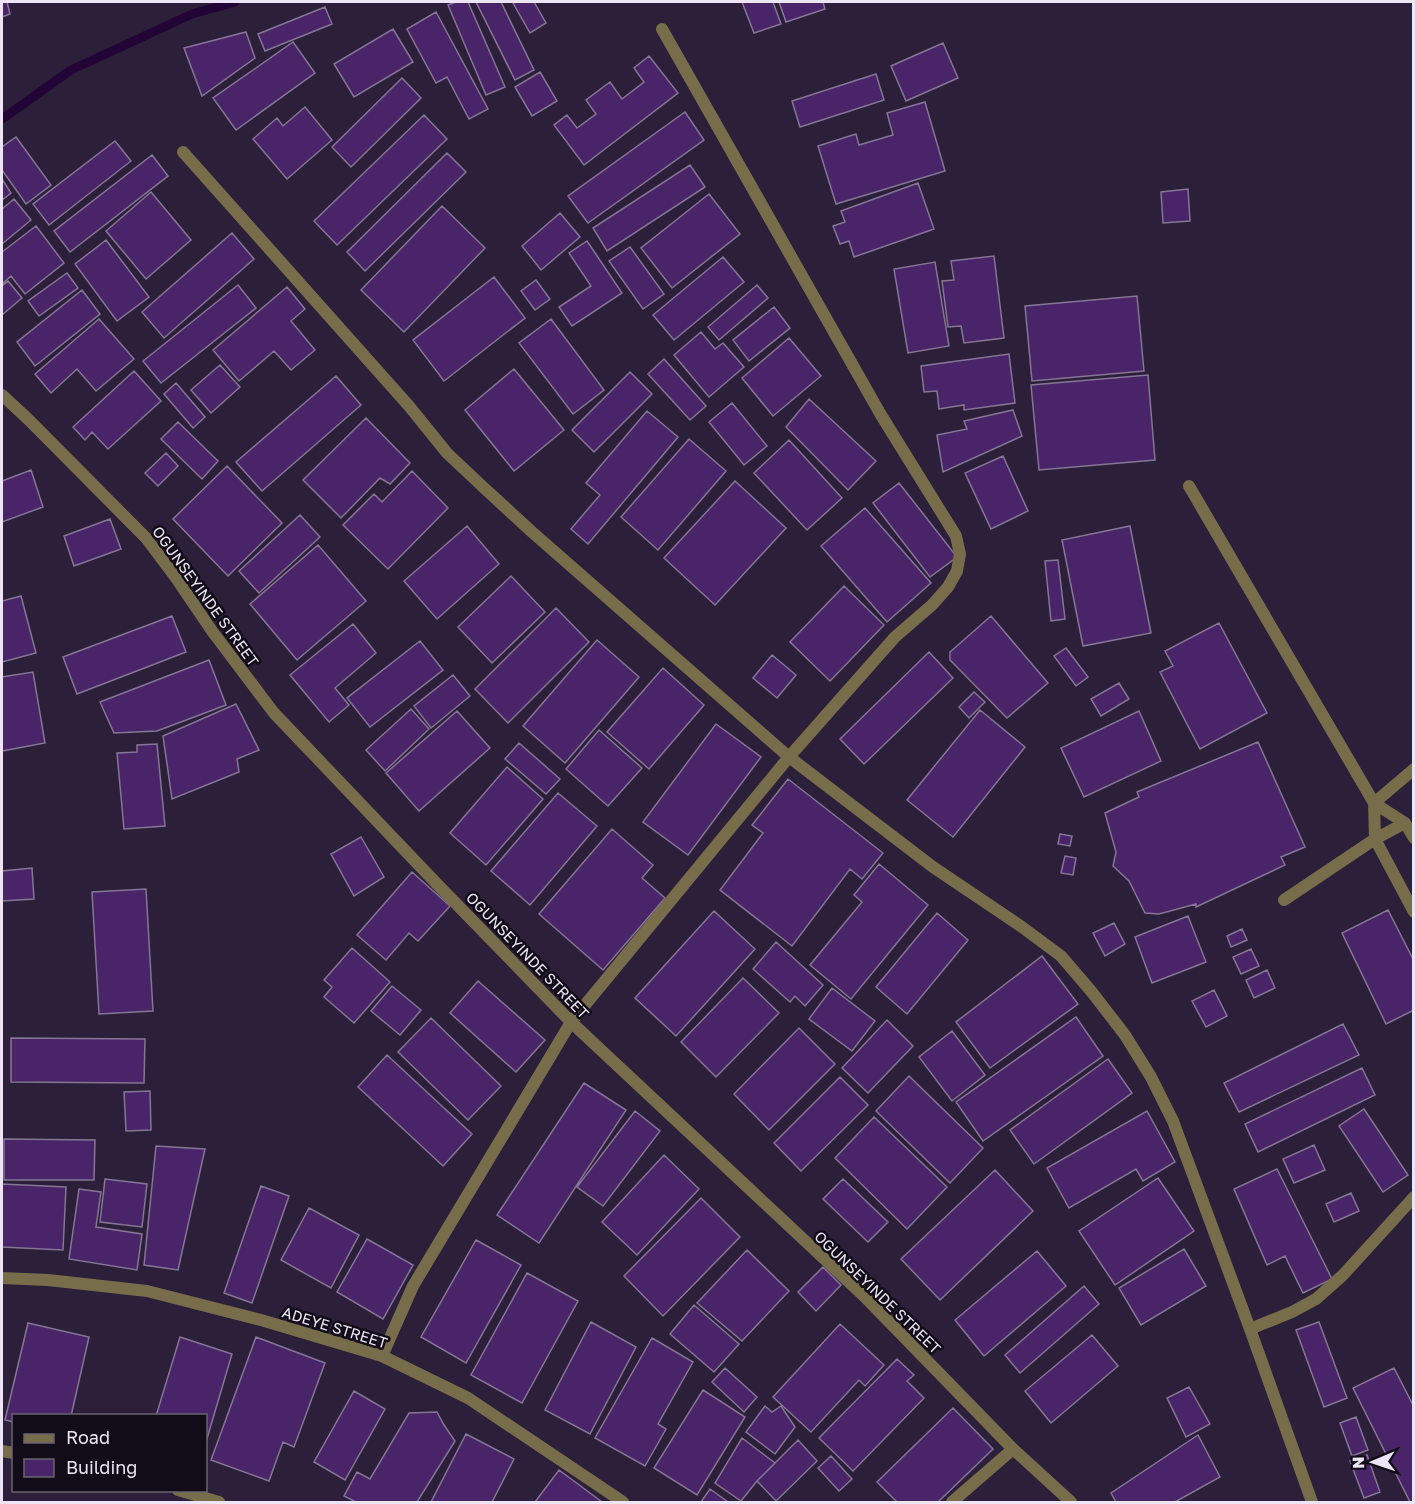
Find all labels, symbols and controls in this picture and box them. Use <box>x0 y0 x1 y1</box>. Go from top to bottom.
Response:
street label: OGUNSEYINDE STREET <box>149 522 263 670</box>
street label: OGUNSEYINDE STREET <box>463 888 593 1022</box>
street label: OGUNSEYINDE STREET <box>811 1227 945 1357</box>
street label: ADEYE STREET <box>280 1302 390 1352</box>
legend <box>12 1414 207 1492</box>
text: Road <box>66 1426 110 1448</box>
north arrow <box>1343 1432 1403 1492</box>
text: Building <box>66 1456 137 1478</box>
text: N <box>1348 1456 1368 1469</box>

